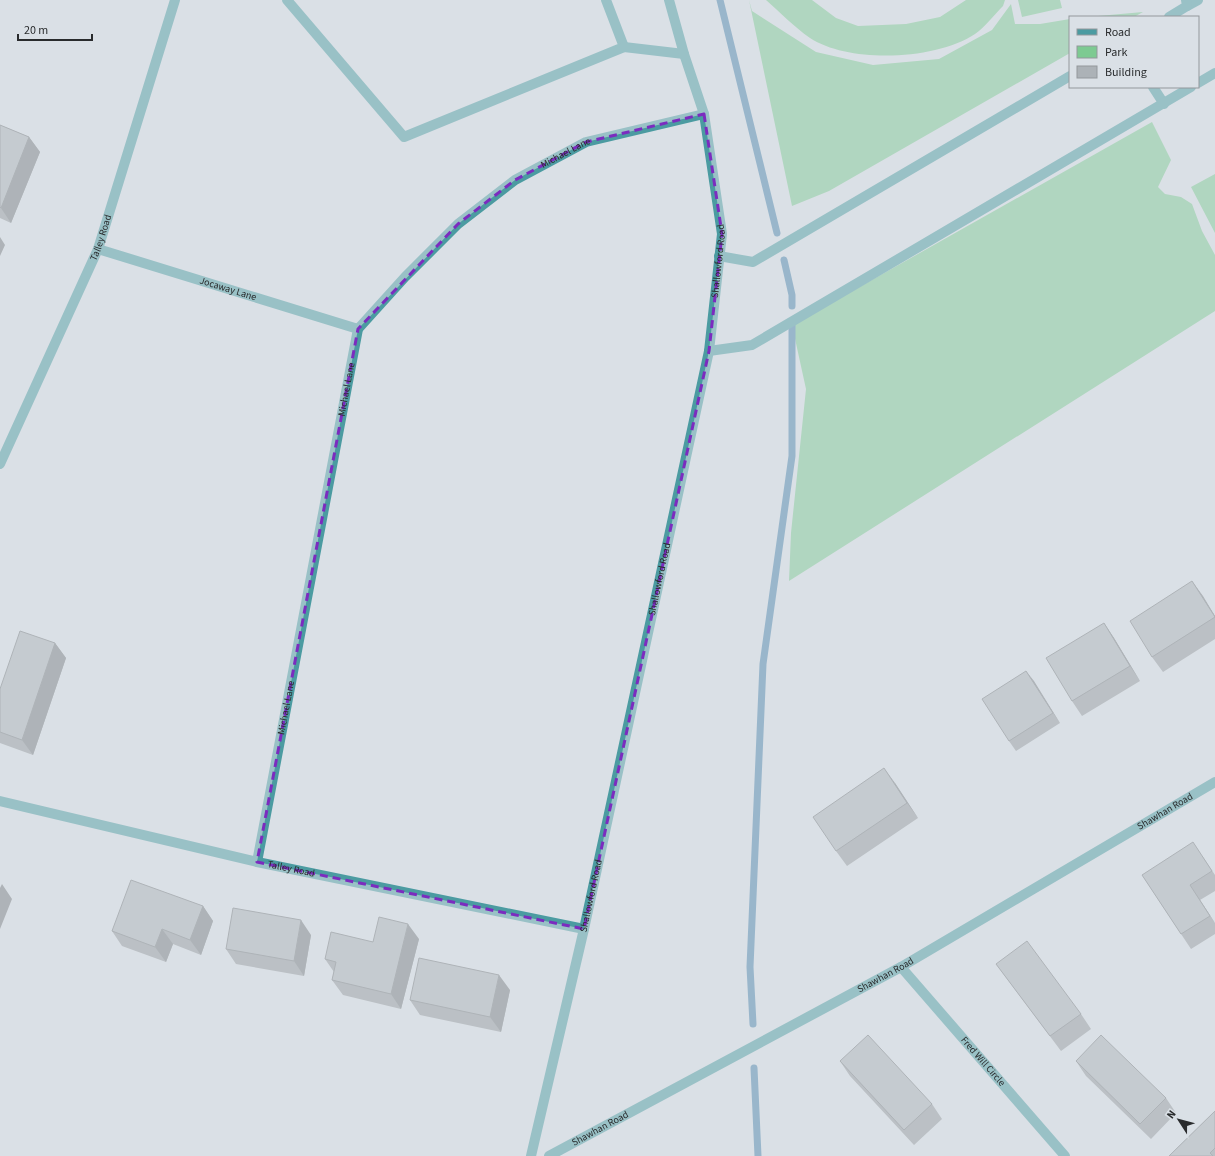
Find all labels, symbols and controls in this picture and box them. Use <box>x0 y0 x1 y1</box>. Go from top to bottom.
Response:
scale bar <box>18 16 92 42</box>
legend <box>1069 16 1199 88</box>
text: 20 m <box>24 22 48 39</box>
text: Road <box>1105 24 1131 41</box>
text: Park <box>1105 44 1127 61</box>
text: Building <box>1105 64 1147 81</box>
street label: Michael Lane <box>538 134 592 172</box>
street label: Talley Road <box>87 213 115 263</box>
street label: Shallowford Road <box>708 223 729 299</box>
street label: Jocaway Lane <box>198 274 258 304</box>
street label: Michael Lane <box>335 361 359 418</box>
street label: Shallowford Road <box>645 541 674 617</box>
street label: Michael Lane <box>274 680 298 736</box>
street label: Shawhan Road <box>1135 790 1196 833</box>
street label: Talley Road <box>266 857 316 881</box>
street label: Shallowford Road <box>576 858 606 934</box>
street label: Shawhan Road <box>855 954 916 996</box>
street label: Fred Will Circle <box>957 1033 1008 1089</box>
north arrow <box>1159 1100 1199 1140</box>
text: N <box>1163 1107 1180 1122</box>
street label: Shawhan Road <box>569 1108 631 1150</box>

